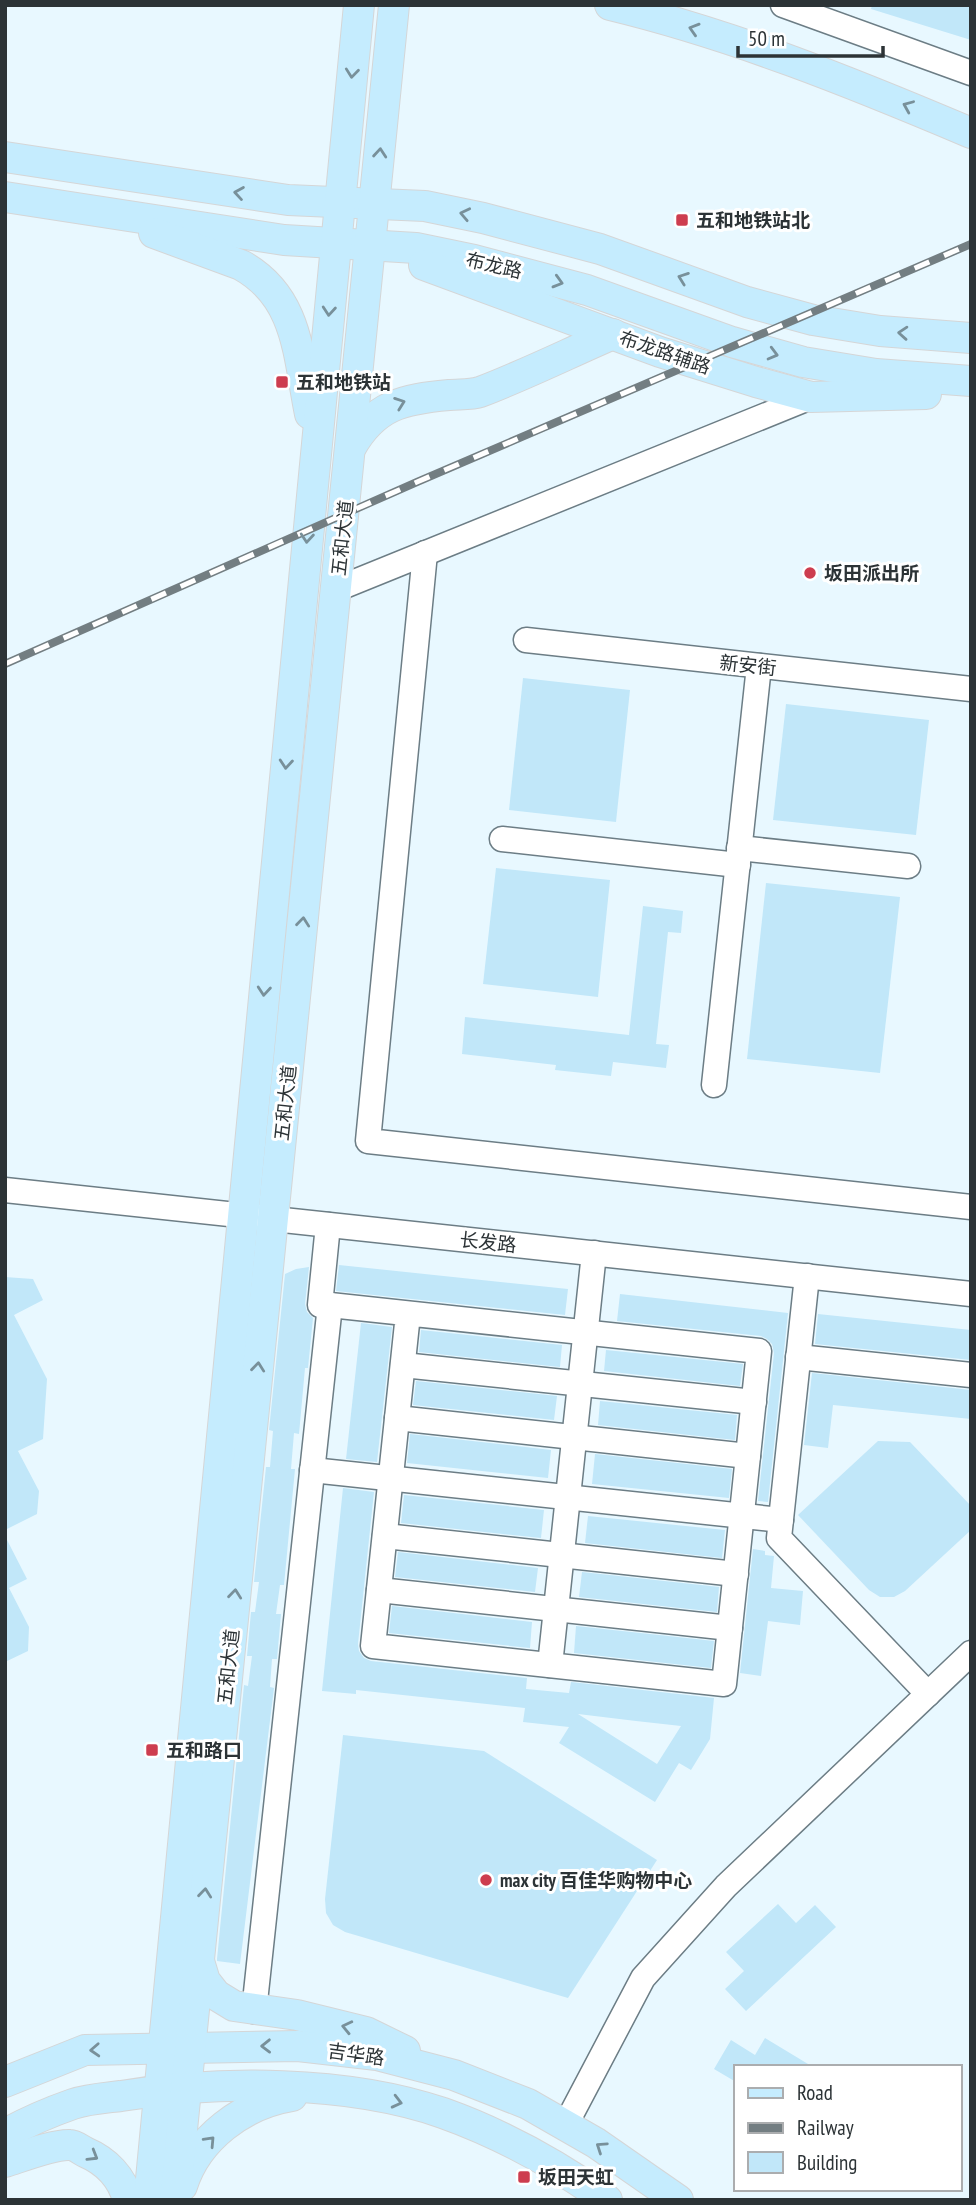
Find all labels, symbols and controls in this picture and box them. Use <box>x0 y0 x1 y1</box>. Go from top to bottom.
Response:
scale bar <box>738 14 883 58</box>
one-way arrow <box>688 22 700 37</box>
text: 50 m <box>748 25 785 52</box>
one-way arrow <box>345 68 360 79</box>
one-way arrow <box>903 100 915 114</box>
one-way arrow <box>372 147 387 158</box>
one-way arrow <box>233 185 245 200</box>
one-way arrow <box>459 208 471 223</box>
place label: 五和地铁站北 <box>696 208 810 232</box>
marker: 五和地铁站北 <box>674 212 690 228</box>
street label: 布龙路 <box>464 247 524 283</box>
one-way arrow <box>678 272 690 286</box>
one-way arrow <box>552 273 564 288</box>
one-way arrow <box>322 306 337 317</box>
street label: 布龙路辅路 <box>616 325 714 379</box>
one-way arrow <box>897 326 908 341</box>
one-way arrow <box>767 346 779 361</box>
place label: 五和地铁站 <box>296 370 391 394</box>
marker: 五和地铁站 <box>274 374 290 390</box>
one-way arrow <box>393 397 405 411</box>
street label: 五和大道 <box>326 499 358 577</box>
one-way arrow <box>300 533 315 544</box>
place label: 坂田派出所 <box>824 561 919 585</box>
marker: 坂田派出所 <box>802 565 818 581</box>
street label: 新安街 <box>718 650 778 680</box>
one-way arrow <box>279 759 294 770</box>
one-way arrow <box>295 916 310 927</box>
one-way arrow <box>257 985 272 996</box>
street label: 五和大道 <box>269 1064 301 1142</box>
street label: 长发路 <box>458 1227 518 1257</box>
one-way arrow <box>250 1361 265 1372</box>
one-way arrow <box>228 1588 243 1599</box>
street label: 五和大道 <box>212 1628 244 1706</box>
place label: 五和路口 <box>166 1738 242 1762</box>
marker: 五和路口 <box>144 1742 160 1758</box>
place label: max city 百佳华购物中心 <box>500 1868 692 1892</box>
marker: max city 百佳华购物中心 <box>478 1872 494 1888</box>
one-way arrow <box>198 1887 213 1899</box>
one-way arrow <box>341 2021 353 2035</box>
one-way arrow <box>260 2038 271 2054</box>
street label: 吉华路 <box>326 2038 386 2070</box>
one-way arrow <box>90 2042 101 2057</box>
legend <box>734 2065 962 2191</box>
text: Road <box>797 2079 833 2106</box>
one-way arrow <box>391 2094 403 2108</box>
text: Railway <box>797 2114 854 2141</box>
one-way arrow <box>201 2136 214 2149</box>
one-way arrow <box>596 2142 609 2155</box>
one-way arrow <box>85 2148 98 2161</box>
text: Building <box>797 2149 857 2176</box>
place label: 坂田天虹 <box>538 2165 614 2189</box>
marker: 坂田天虹 <box>516 2169 532 2185</box>

